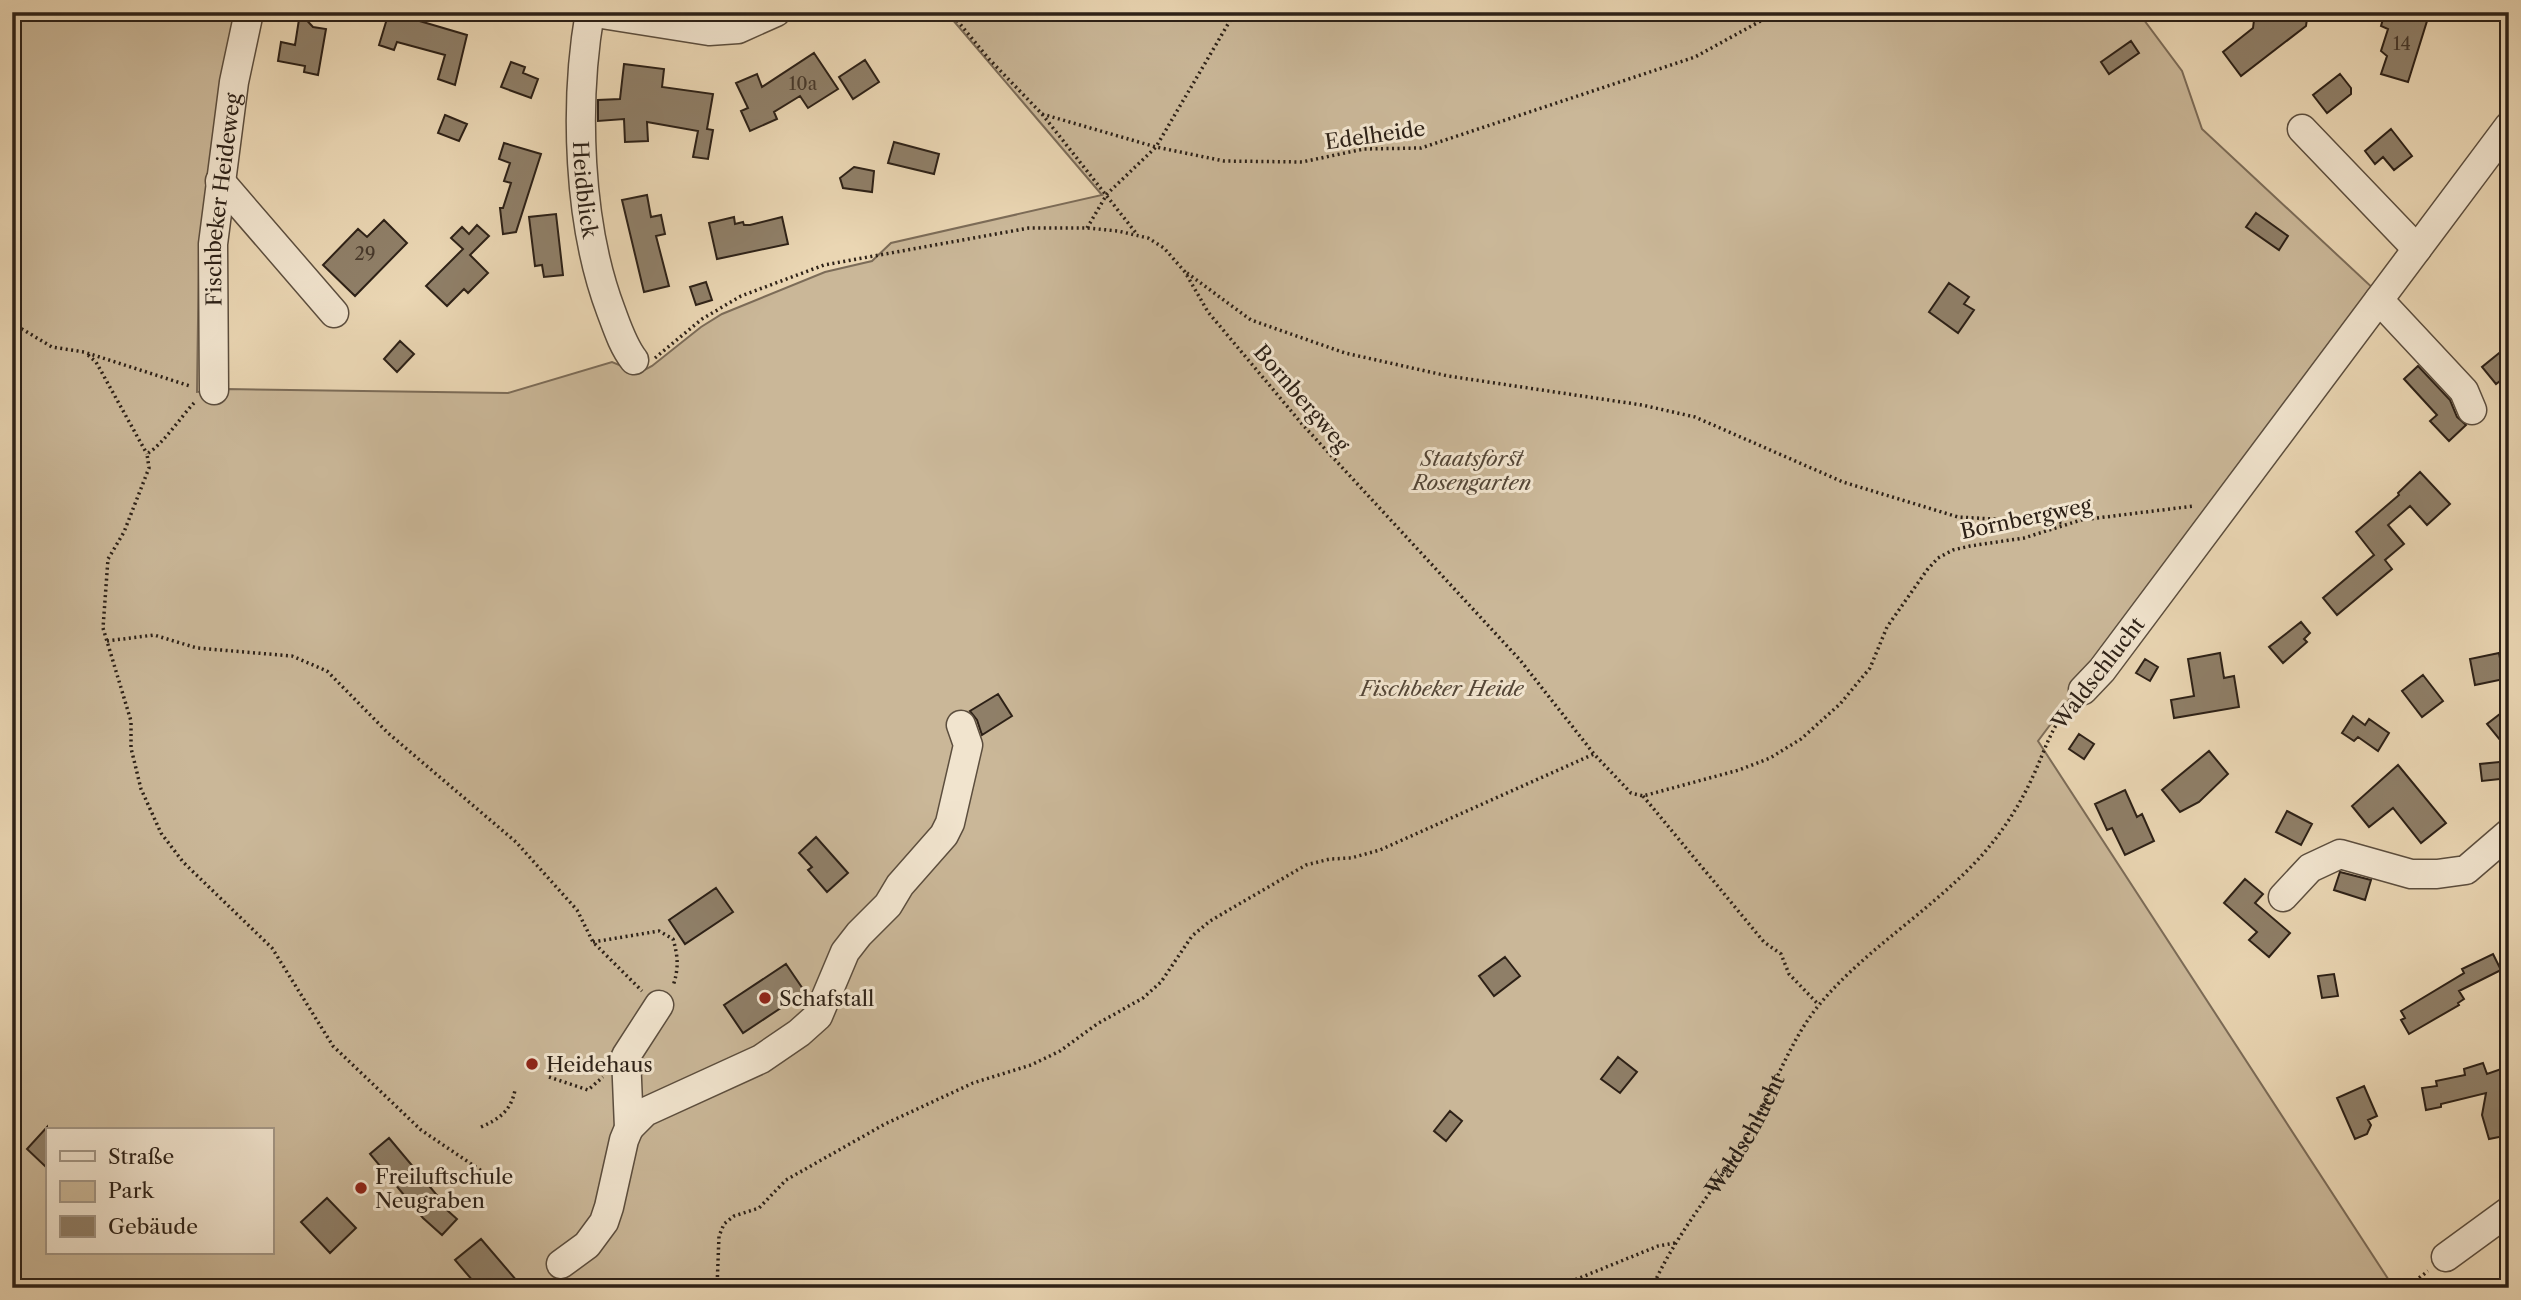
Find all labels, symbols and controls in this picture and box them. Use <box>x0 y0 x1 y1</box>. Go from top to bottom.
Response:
house number: 14 <box>2393 33 2411 55</box>
house number: 10a <box>789 73 818 95</box>
street label: Fischbeker Heideweg <box>200 90 245 306</box>
street label: Edelheide <box>1323 116 1427 154</box>
street label: Heidblick <box>569 140 603 241</box>
house number: 29 <box>355 243 375 265</box>
street label: Bornbergweg <box>1249 339 1356 457</box>
park label: Staatsforst Rosengarten <box>1411 446 1531 495</box>
street label: Bornbergweg <box>1958 492 2095 544</box>
street label: Waldschlucht <box>2046 612 2150 735</box>
park label: Fischbeker Heide <box>1358 676 1525 701</box>
place label: Schafstall <box>779 986 874 1011</box>
marker: Schafstall <box>757 990 773 1006</box>
place label: Heidehaus <box>546 1052 653 1077</box>
marker: Heidehaus <box>524 1056 540 1072</box>
street label: Waldschlucht <box>1699 1069 1789 1200</box>
legend <box>46 1128 273 1254</box>
text: Straße <box>108 1144 174 1169</box>
place label: Freiluftschule Neugraben <box>375 1164 513 1213</box>
text: Park <box>108 1178 154 1203</box>
marker: Freiluftschule Neugraben <box>353 1180 369 1196</box>
text: Gebäude <box>108 1214 198 1239</box>

